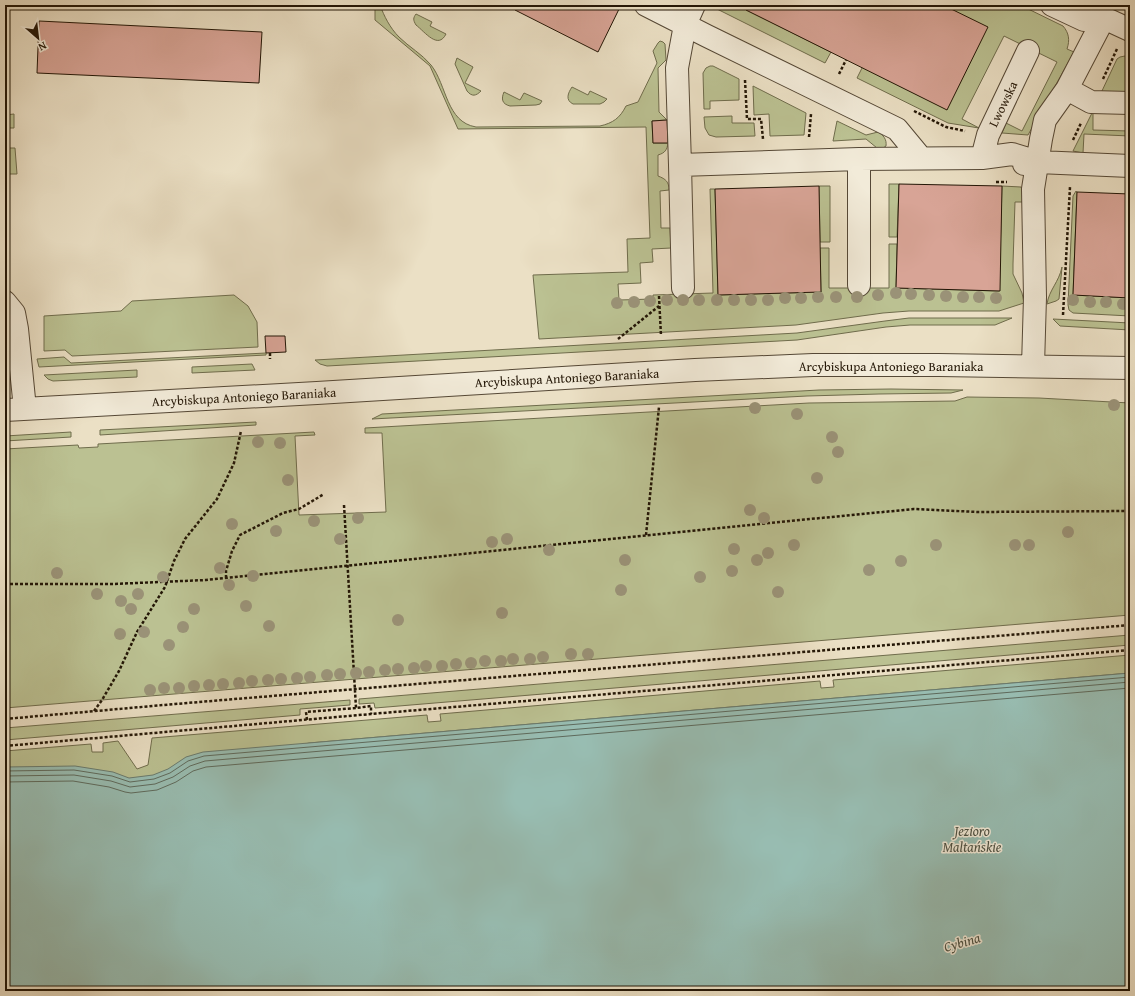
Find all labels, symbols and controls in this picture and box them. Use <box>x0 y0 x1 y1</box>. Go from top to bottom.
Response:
north arrow <box>18 18 58 58</box>
text: N <box>35 38 50 56</box>
street label: Lwowska <box>984 77 1023 130</box>
street label: Arcybiskupa Antoniego Baraniaka <box>799 357 984 376</box>
street label: Arcybiskupa Antoniego Baraniaka <box>474 364 661 392</box>
street label: Arcybiskupa Antoniego Baraniaka <box>151 383 338 411</box>
water label: Jezioro Maltańskie <box>942 821 1002 857</box>
water label: Cybina <box>941 927 983 957</box>

